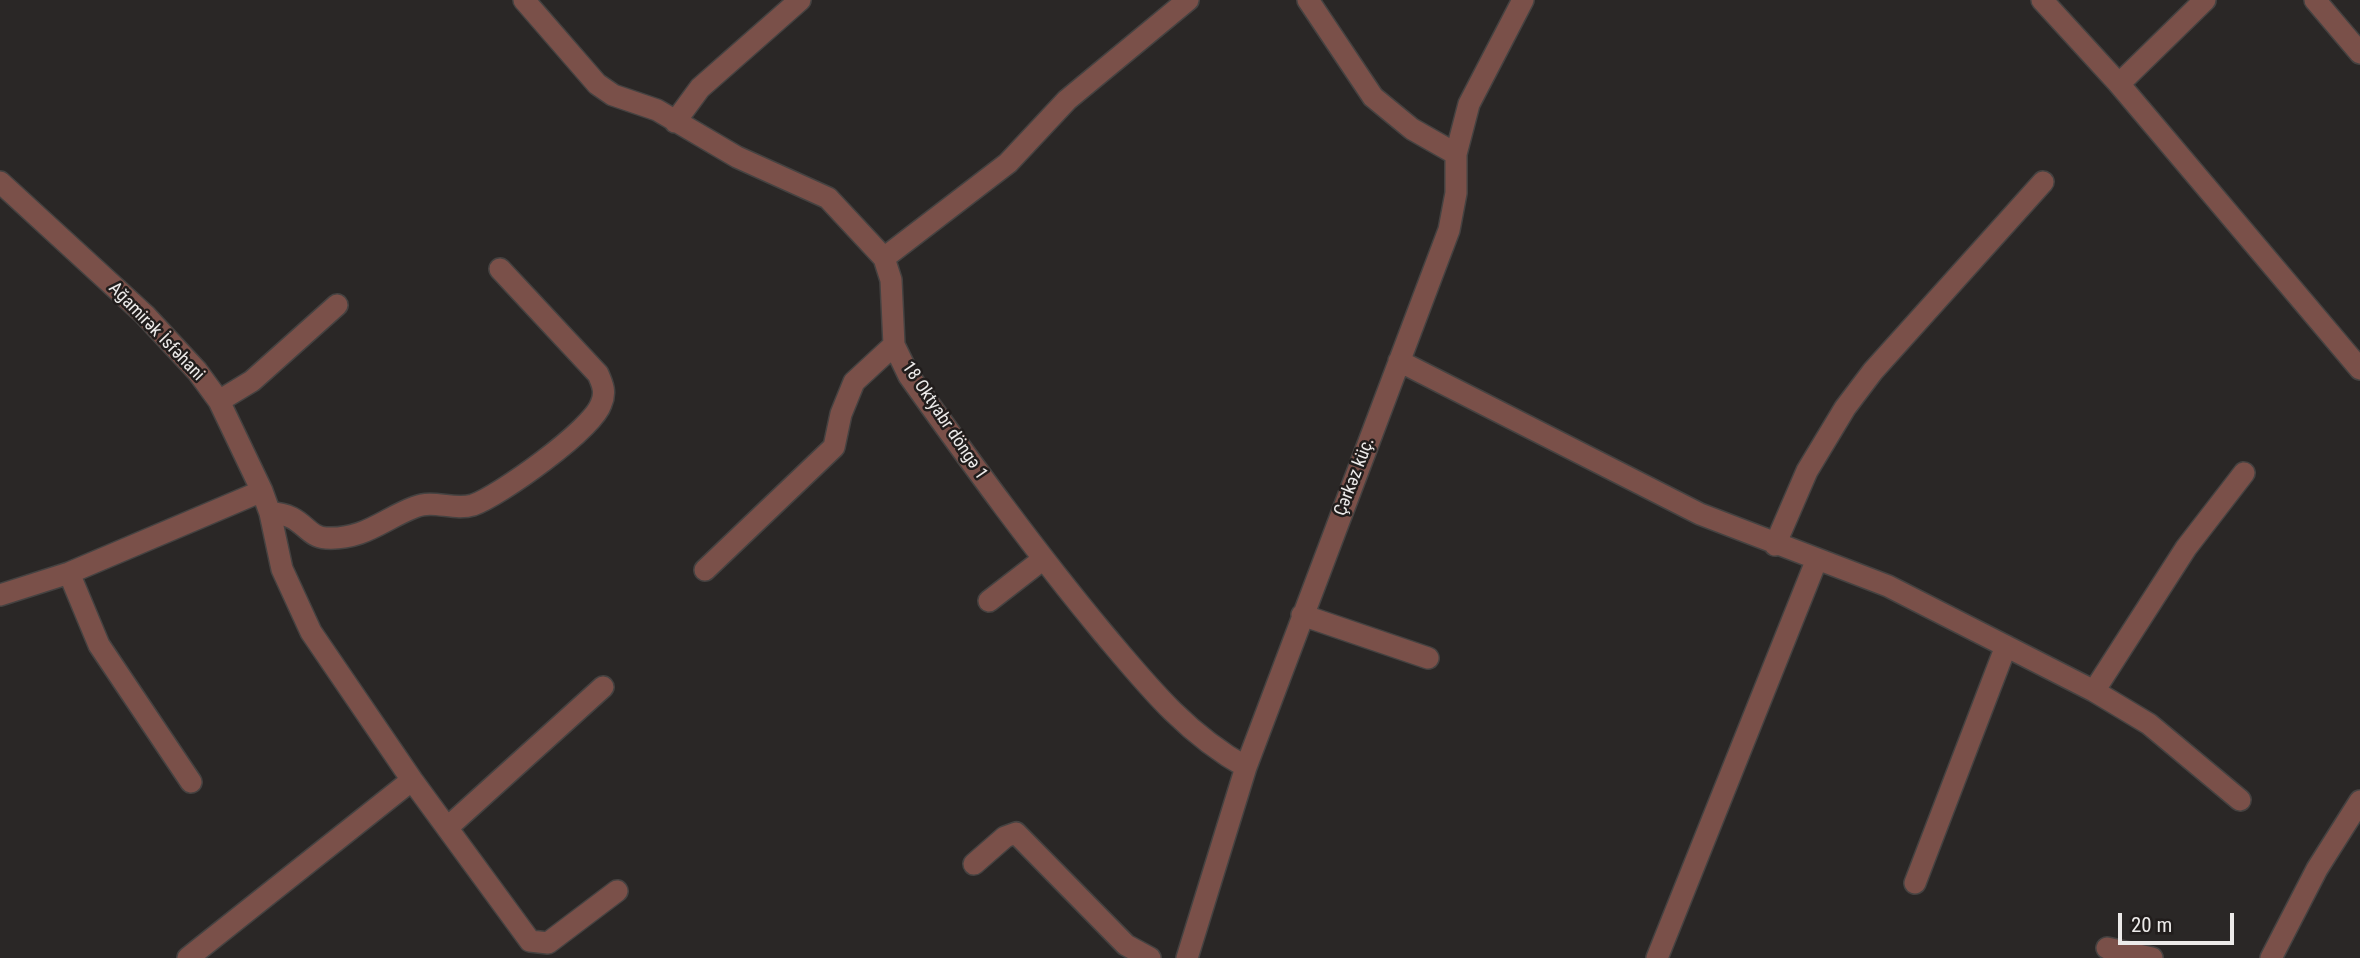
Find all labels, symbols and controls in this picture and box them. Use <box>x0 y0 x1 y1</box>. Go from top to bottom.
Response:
street label: Ağamirək İsfəhani <box>104 278 208 386</box>
street label: 18 Oktyabr döngə 1 <box>897 358 991 484</box>
street label: Çərkəz küç. <box>1330 435 1380 519</box>
scale bar <box>2122 898 2238 942</box>
text: 20 m <box>2131 913 2172 937</box>

